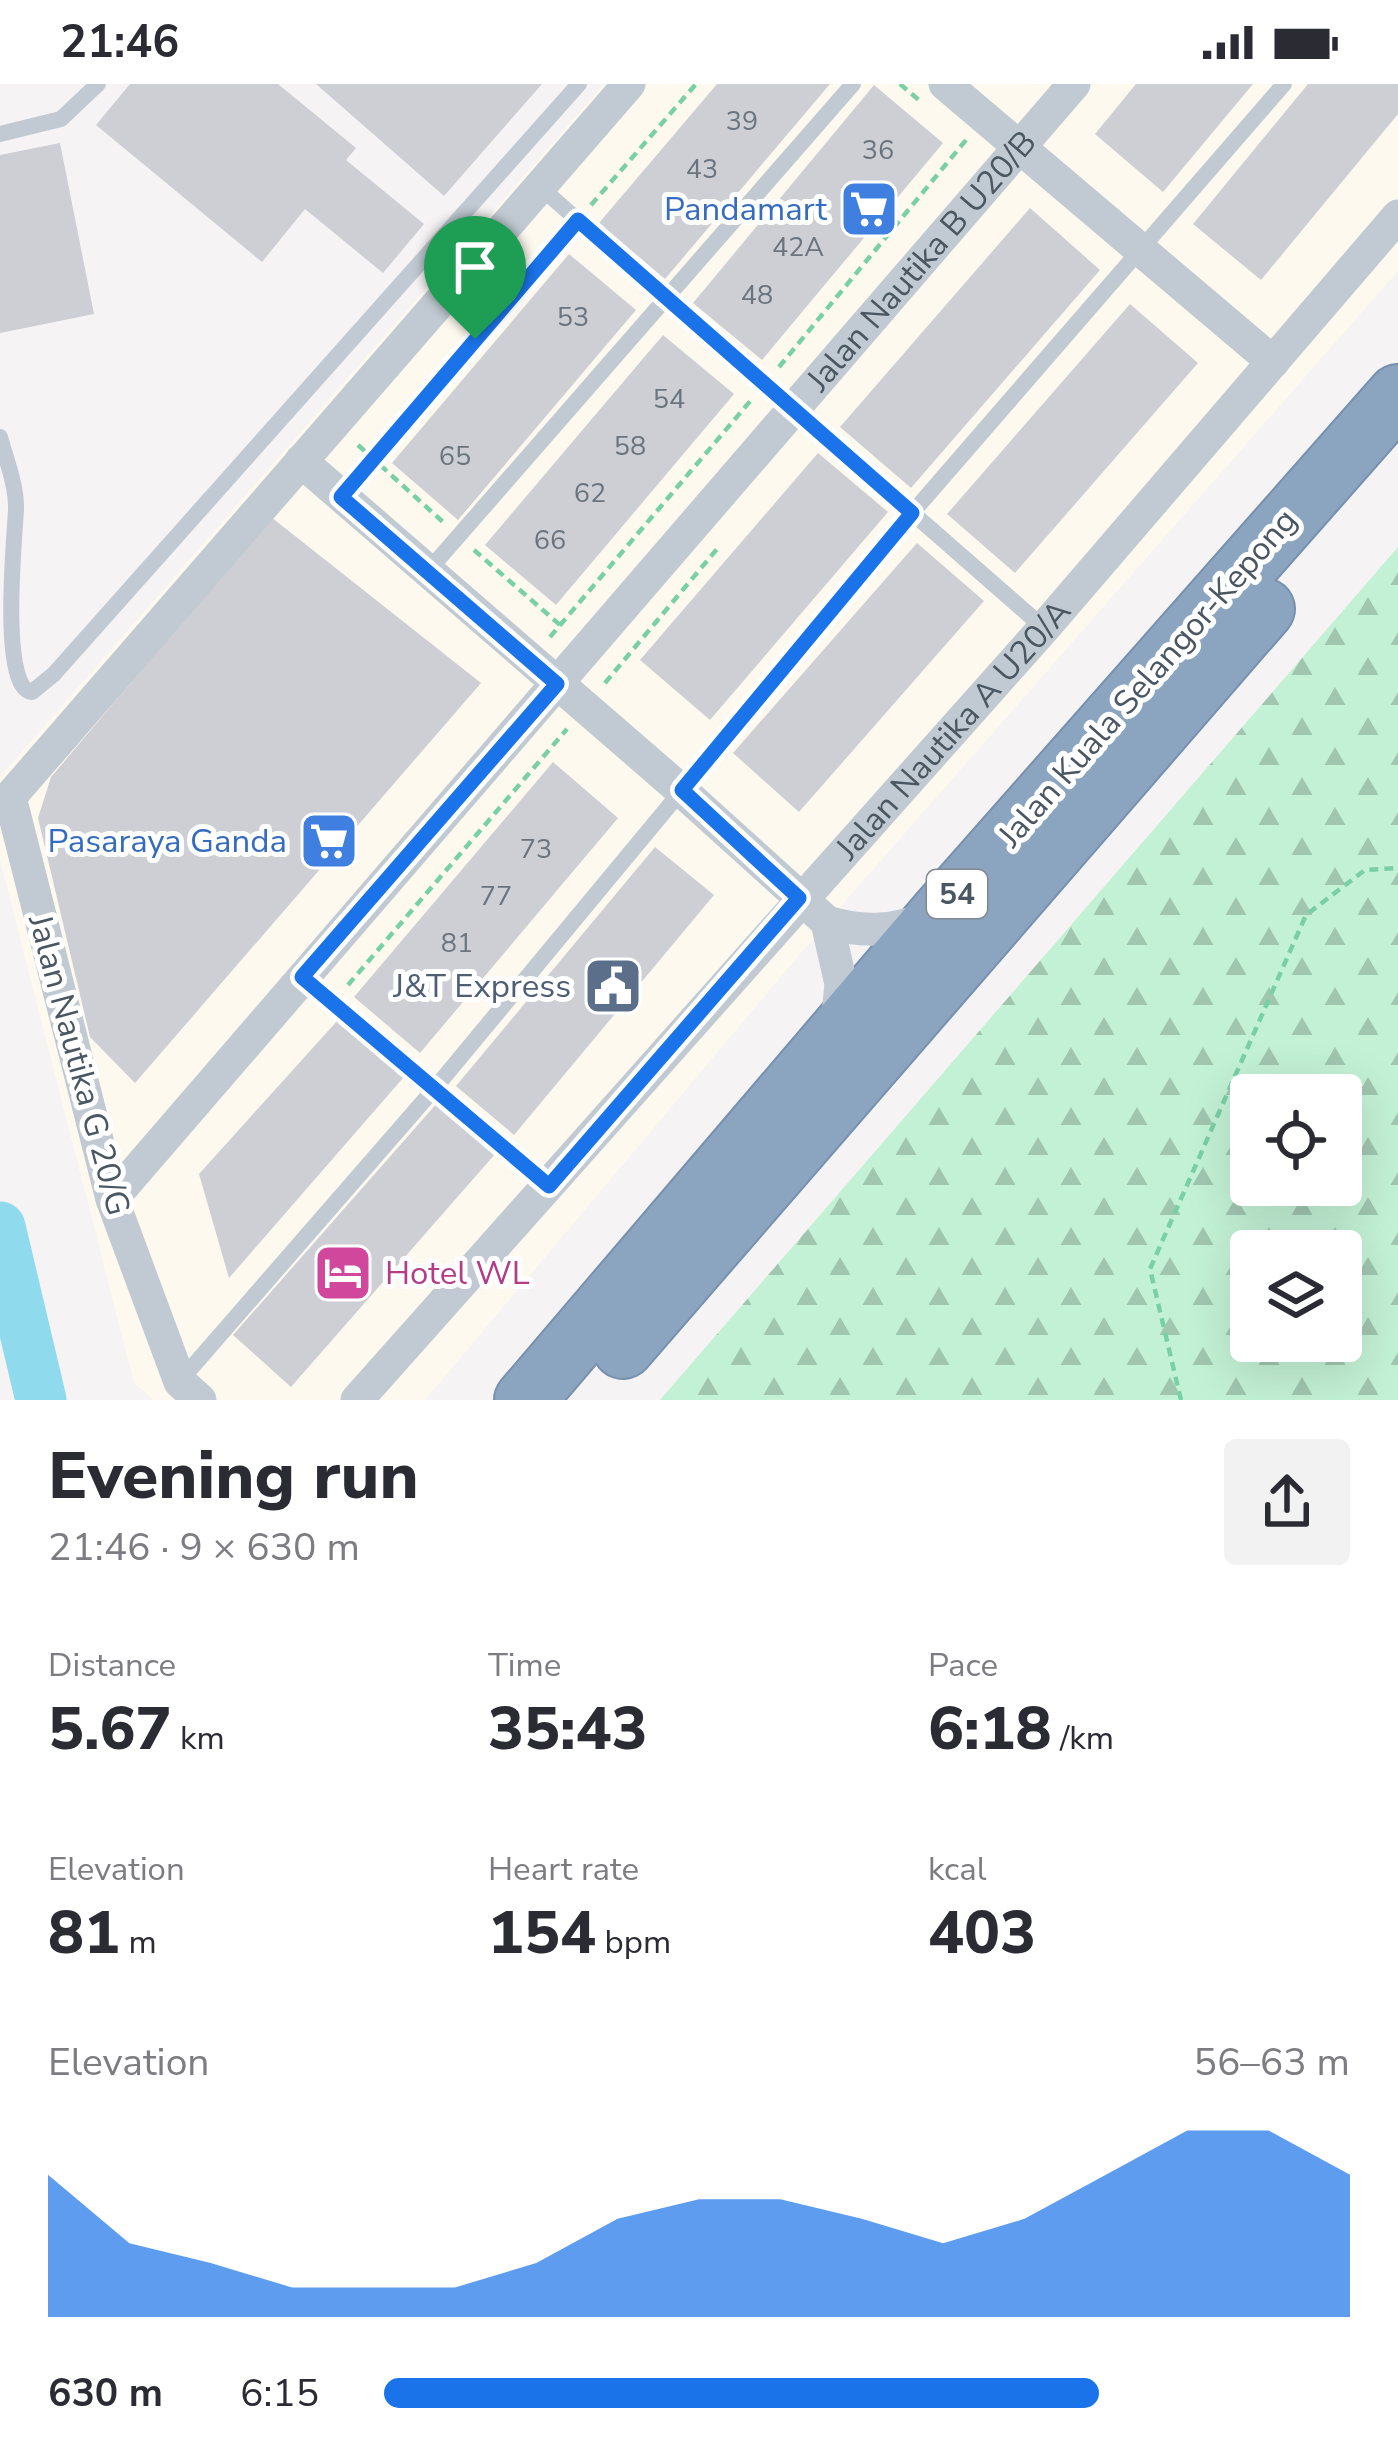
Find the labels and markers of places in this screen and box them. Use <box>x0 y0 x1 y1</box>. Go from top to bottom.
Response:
supermarket icon: Pandamart <box>838 178 900 240</box>
place label: Pandamart <box>664 187 827 232</box>
pin <box>424 216 526 339</box>
supermarket icon: Pasaraya Ganda <box>298 810 360 872</box>
place label: Pasaraya Ganda <box>48 819 287 864</box>
public building icon: J&T Express <box>582 955 644 1017</box>
place label: J&T Express <box>392 964 571 1009</box>
hotel icon: Hotel WL <box>312 1242 374 1304</box>
place label: Hotel WL <box>385 1251 530 1296</box>

